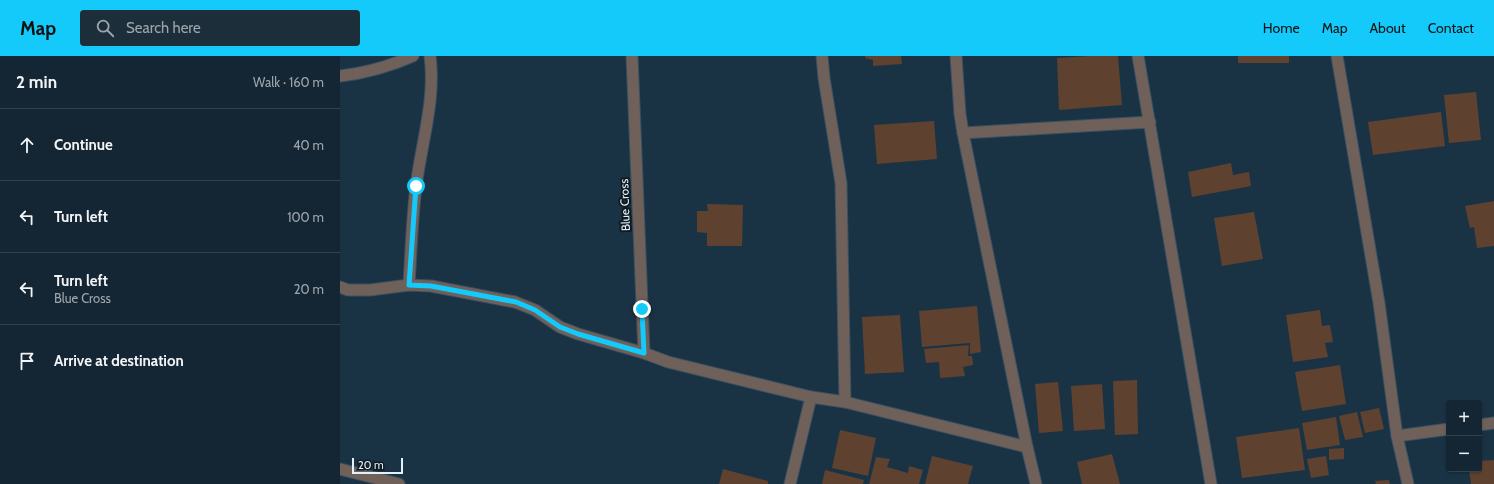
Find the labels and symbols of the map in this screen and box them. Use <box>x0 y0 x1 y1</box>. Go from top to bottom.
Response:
route start <box>407 177 425 195</box>
street label: Blue Cross <box>616 178 633 232</box>
route end <box>633 300 651 318</box>
scale bar <box>352 456 403 475</box>

